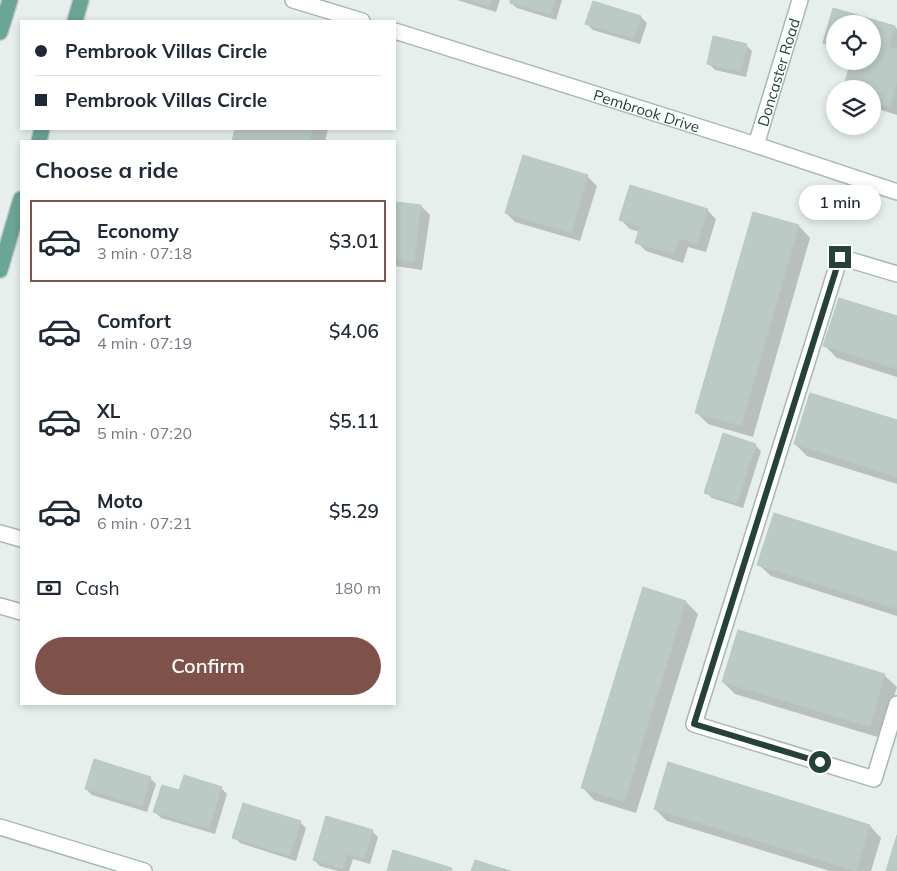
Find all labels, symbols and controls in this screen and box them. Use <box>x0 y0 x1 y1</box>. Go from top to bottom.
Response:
map controls <box>826 15 881 135</box>
button: locate <box>826 15 881 70</box>
street label: Doncaster Road <box>753 16 803 129</box>
text: Pembrook Villas Circle <box>65 39 267 63</box>
button: layers <box>826 80 881 135</box>
street label: Pembrook Drive <box>591 85 702 136</box>
text: Pembrook Villas Circle <box>65 88 267 112</box>
text: Choose a ride <box>35 156 178 184</box>
callout: 1 min <box>799 184 881 220</box>
text: 1 min <box>819 192 861 212</box>
icon: car <box>37 219 82 264</box>
text: Economy <box>97 219 179 243</box>
text: $3.01 <box>329 229 379 253</box>
text: 3 min · 07:18 <box>97 243 192 263</box>
route end <box>829 246 851 268</box>
icon: car <box>37 309 82 354</box>
text: Comfort <box>97 309 171 333</box>
text: $4.06 <box>329 319 379 343</box>
text: 4 min · 07:19 <box>97 333 192 353</box>
icon: car <box>37 399 82 444</box>
text: XL <box>97 399 120 423</box>
text: $5.11 <box>329 409 379 433</box>
text: 5 min · 07:20 <box>97 423 192 443</box>
icon: car <box>37 489 82 534</box>
text: Moto <box>97 489 143 513</box>
text: $5.29 <box>329 499 379 523</box>
text: 6 min · 07:21 <box>97 513 192 533</box>
icon: cash <box>35 574 63 602</box>
text: Cash <box>75 576 120 600</box>
text: 180 m <box>334 578 381 598</box>
button: Confirm <box>35 637 381 695</box>
route start <box>809 751 831 773</box>

